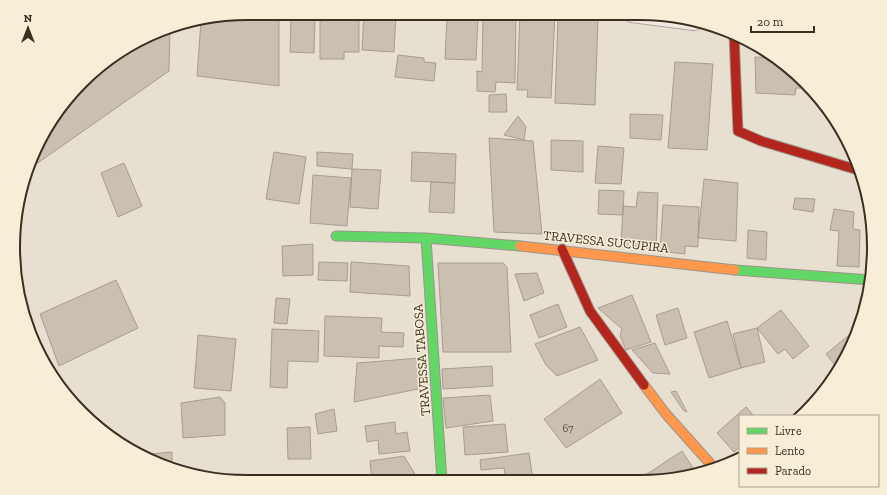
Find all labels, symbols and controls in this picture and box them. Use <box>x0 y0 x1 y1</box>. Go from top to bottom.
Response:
north arrow <box>8 8 48 48</box>
scale bar <box>751 8 814 34</box>
text: N <box>24 12 33 25</box>
text: 20 m <box>757 15 784 29</box>
street label: TRAVESSA SUCUPIRA <box>542 227 670 256</box>
street label: TRAVESSA TABOSA <box>410 303 433 416</box>
legend <box>739 415 879 487</box>
house number: 67 <box>562 422 574 435</box>
text: Livre <box>775 424 802 438</box>
text: Lento <box>775 444 805 458</box>
text: Parado <box>775 464 811 478</box>

